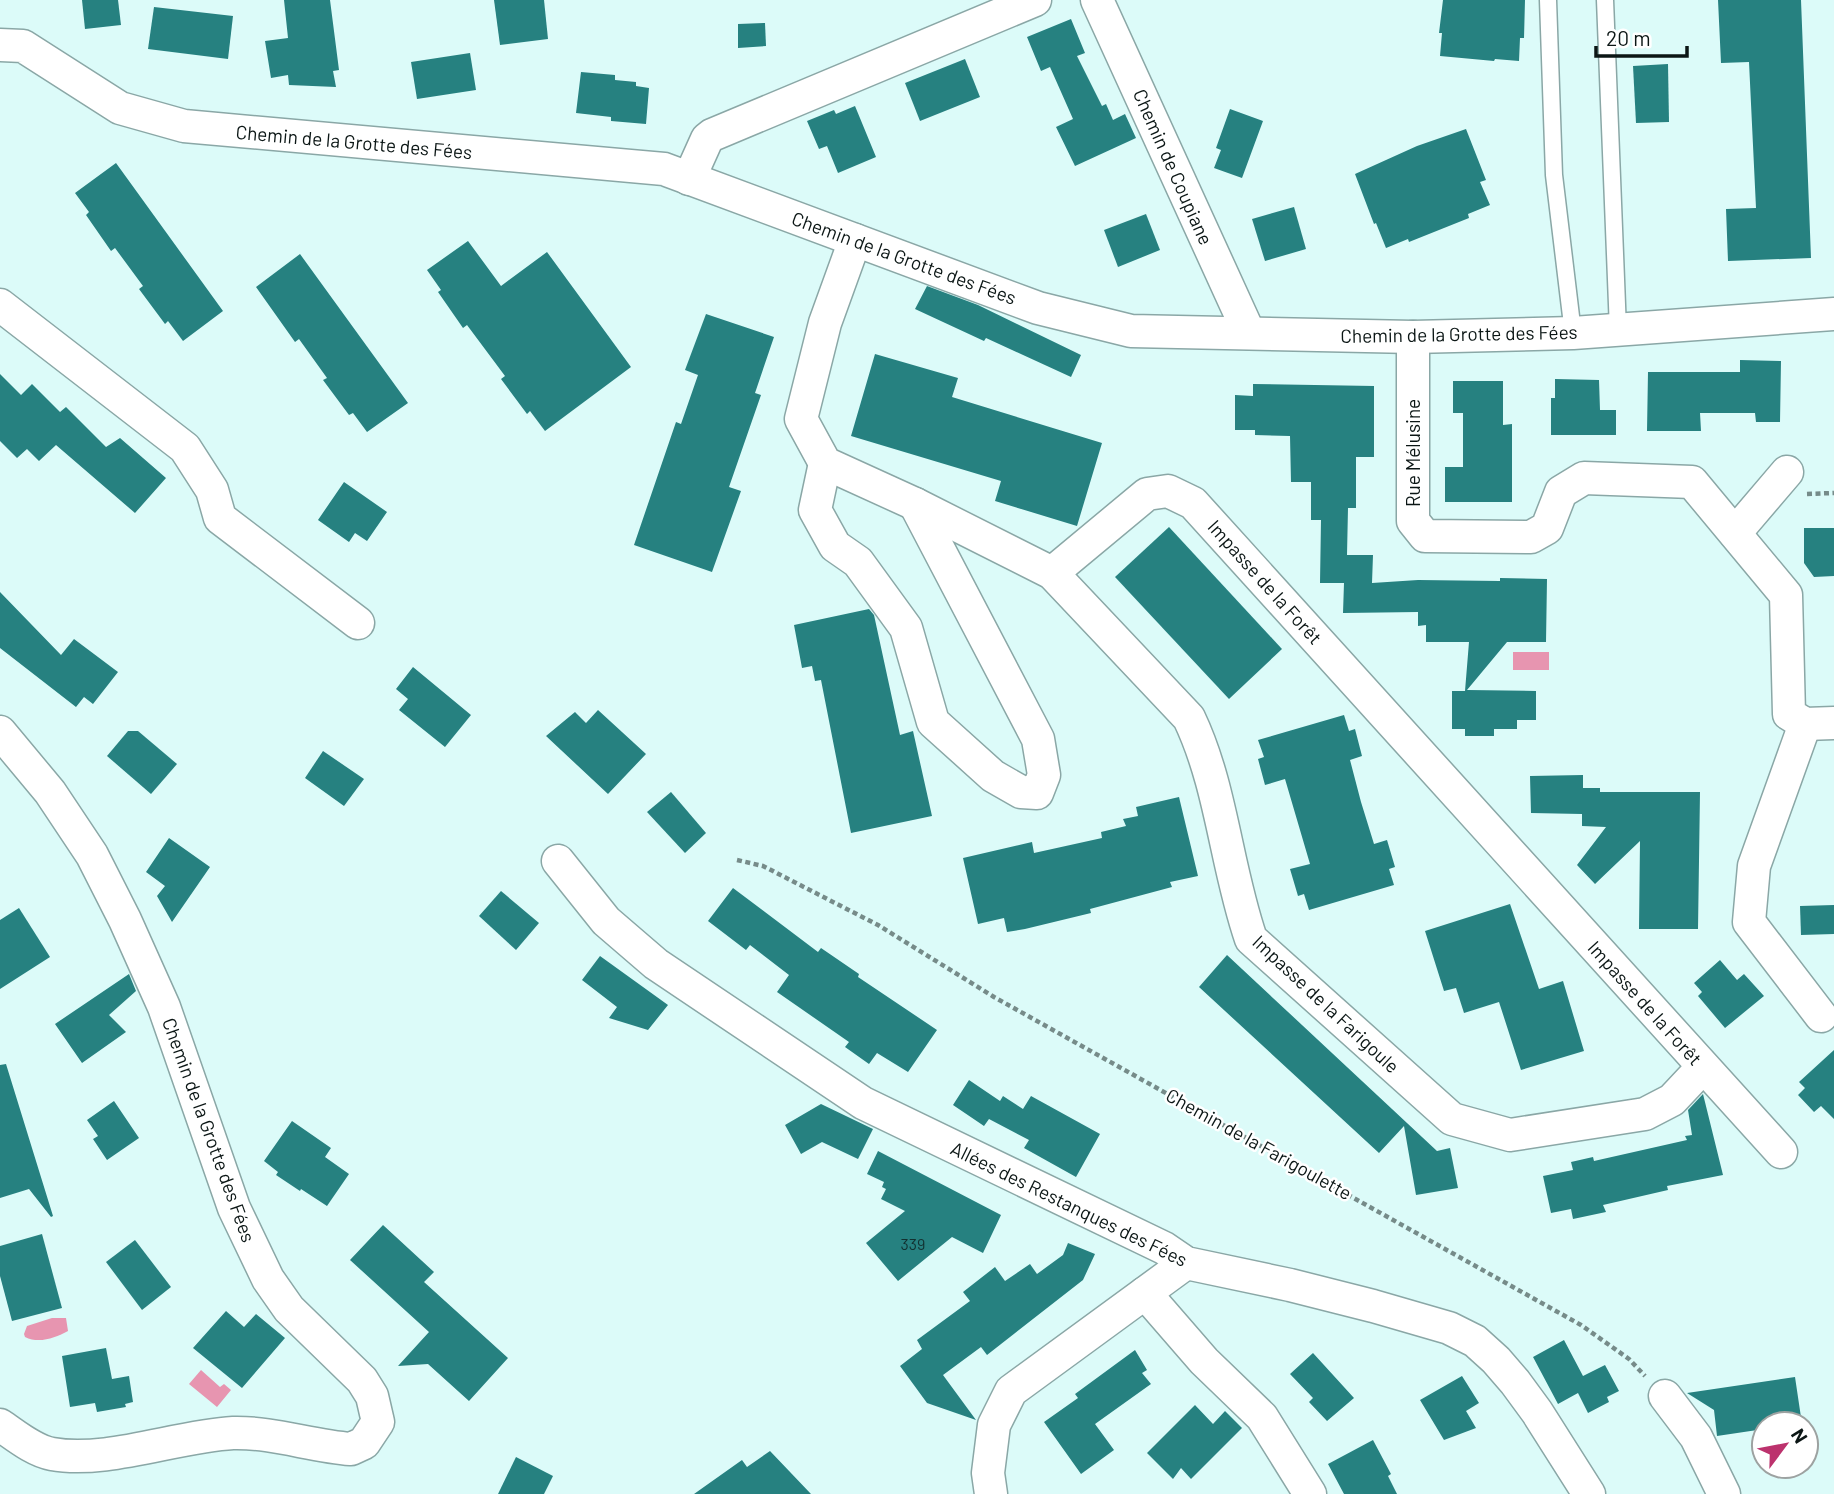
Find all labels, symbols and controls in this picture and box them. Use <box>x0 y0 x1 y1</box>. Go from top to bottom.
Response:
scale bar <box>1596 14 1687 58</box>
text: 20 m <box>1606 25 1651 50</box>
street label: Chemin de Coupiane <box>1129 85 1218 248</box>
street label: Chemin de la Grotte des Fées <box>235 120 473 163</box>
street label: Chemin de la Grotte des Fées <box>789 206 1020 309</box>
street label: Chemin de la Grotte des Fées <box>1340 320 1578 347</box>
street label: Rue Mélusine <box>1401 399 1424 507</box>
street label: Impasse de la Forêt <box>1204 515 1327 648</box>
street label: Impasse de la Farigoule <box>1248 930 1404 1077</box>
street label: Impasse de la Forêt <box>1584 936 1707 1069</box>
street label: Chemin de la Grotte des Fées <box>158 1014 261 1245</box>
street label: Chemin de la Farigoulette <box>1162 1083 1356 1204</box>
street label: Allées des Restanques des Fées <box>947 1136 1191 1271</box>
house number: 339 <box>901 1234 925 1253</box>
north arrow <box>1750 1410 1820 1480</box>
text: N <box>1787 1424 1813 1447</box>

